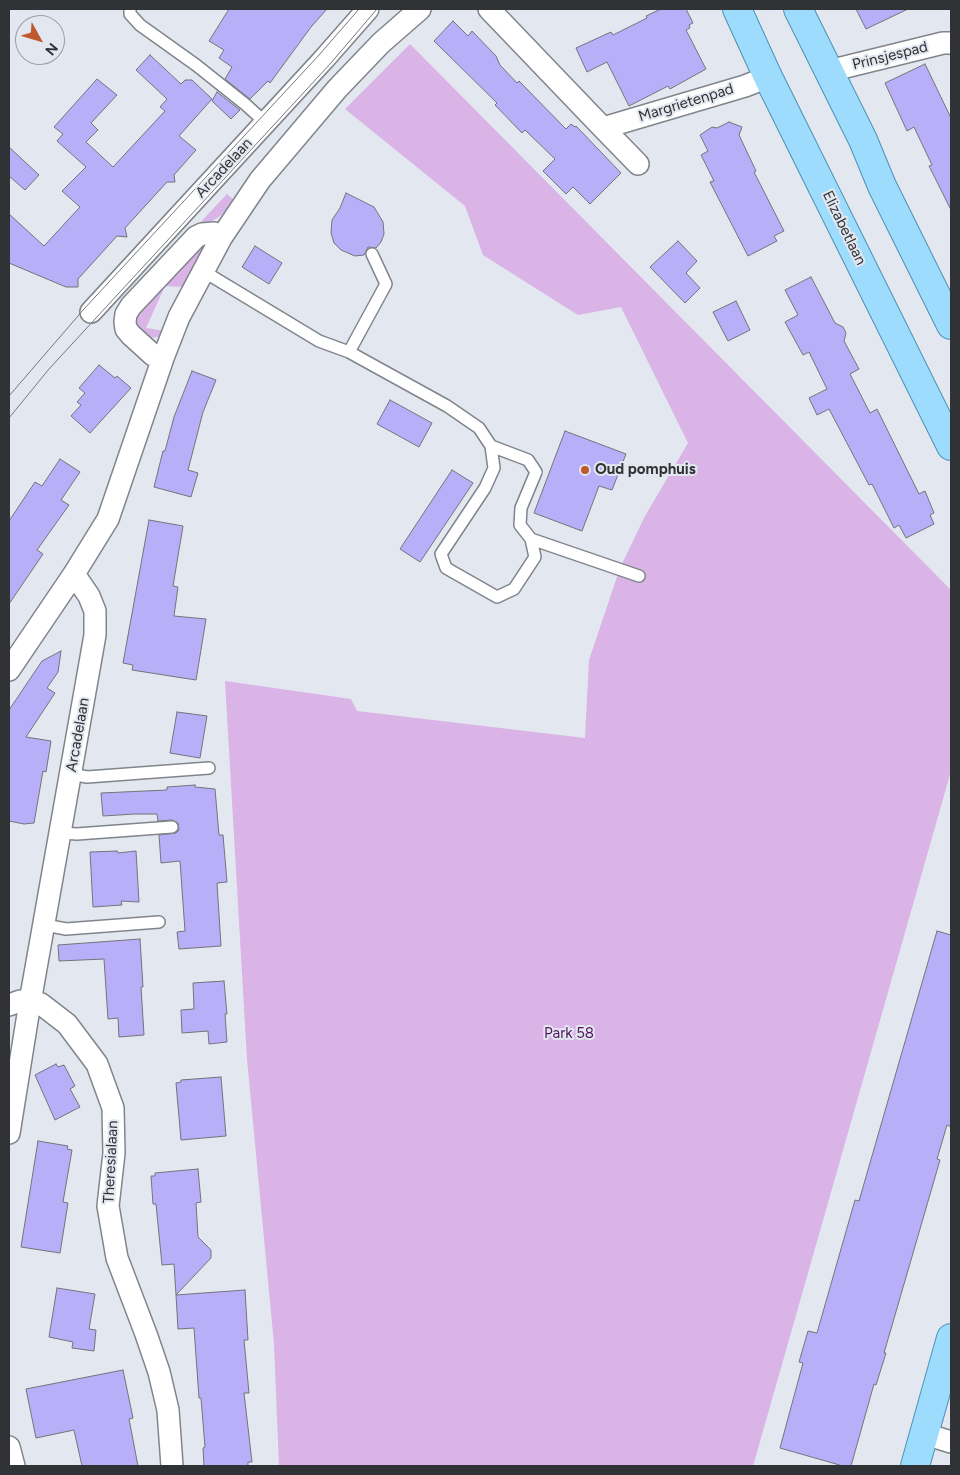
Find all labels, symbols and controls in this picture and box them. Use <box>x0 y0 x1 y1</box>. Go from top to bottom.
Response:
north arrow <box>15 15 65 65</box>
street label: Prinsjespad <box>850 38 930 74</box>
text: N <box>41 40 61 59</box>
street label: Margrietenpad <box>636 80 736 126</box>
street label: Arcadelaan <box>192 134 256 202</box>
street label: Elizabetlaan <box>818 188 870 268</box>
place label: Oud pomphuis <box>595 461 696 479</box>
marker: Oud pomphuis <box>579 464 591 476</box>
street label: Arcadelaan <box>63 697 93 773</box>
park label: Park 58 <box>544 1025 594 1043</box>
street label: Theresialaan <box>100 1120 122 1204</box>

